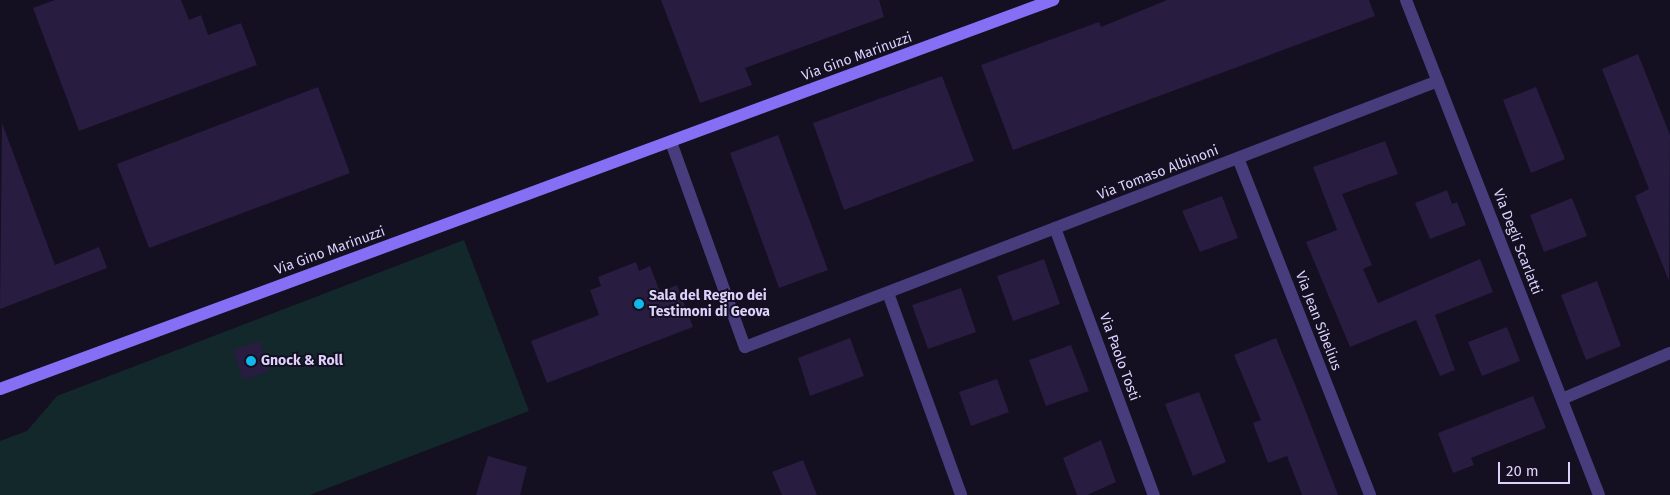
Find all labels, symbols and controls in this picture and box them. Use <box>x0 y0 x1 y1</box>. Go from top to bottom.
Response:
street label: Via Gino Marinuzzi <box>799 29 915 85</box>
street label: Via Tomaso Albinoni <box>1095 142 1221 204</box>
street label: Via Degli Scarlatti <box>1489 187 1545 297</box>
street label: Via Gino Marinuzzi <box>272 223 388 279</box>
street label: Via Jean Sibelius <box>1291 269 1345 373</box>
place label: Sala del Regno dei Testimoni di Geova <box>649 288 770 321</box>
marker: Sala del Regno dei Testimoni di Geova <box>633 298 645 310</box>
street label: Via Paolo Tosti <box>1095 311 1143 403</box>
place label: Gnock & Roll <box>261 353 343 369</box>
marker: Gnock & Roll <box>245 355 257 367</box>
scale bar <box>1500 452 1572 484</box>
text: 20 m <box>1506 462 1539 480</box>

